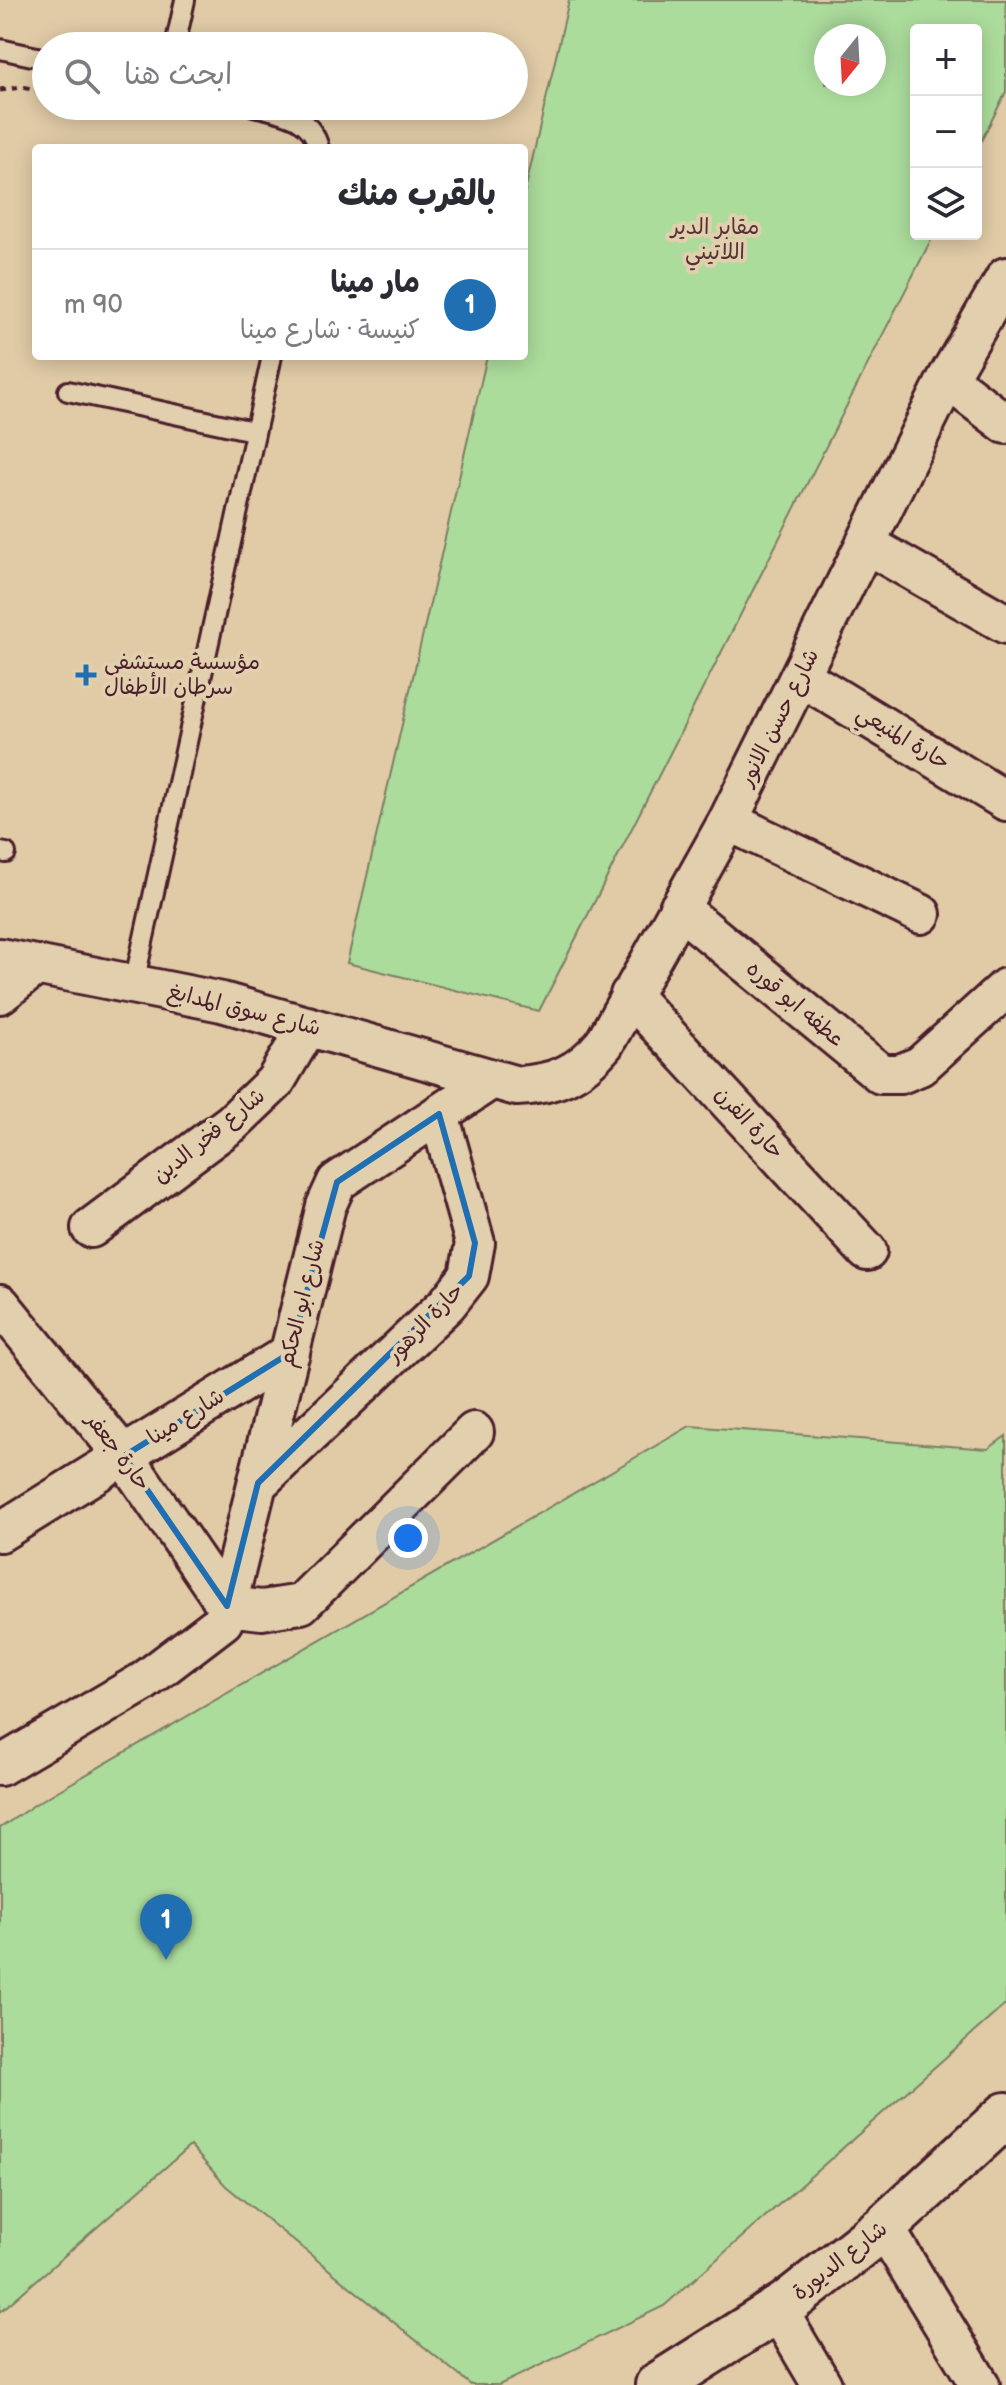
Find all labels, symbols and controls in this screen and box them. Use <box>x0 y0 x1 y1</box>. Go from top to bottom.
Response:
north arrow <box>814 24 886 96</box>
map controls <box>910 24 982 240</box>
button: + <box>910 24 982 96</box>
search box <box>32 32 528 120</box>
icon: search <box>60 54 104 98</box>
text: ابحث هنا <box>124 57 232 93</box>
button: − <box>910 96 982 168</box>
button: layers <box>910 168 982 240</box>
text: بالقرب منك <box>338 174 496 215</box>
park label: مقابر الدير اللاتيني <box>669 214 759 271</box>
text: مار مينا <box>330 265 420 301</box>
text: 90 m <box>64 290 123 321</box>
text: 1 <box>465 290 475 321</box>
text: كنيسة · شارع مينا <box>240 315 420 346</box>
street label: شارع حسن الانور <box>732 645 826 793</box>
place label: مؤسسة مستشفى سرطان الأطفال <box>104 649 260 701</box>
marker: مؤسسة مستشفى سرطان الأطفال <box>75 664 97 686</box>
street label: حارة المنيعي <box>849 700 955 781</box>
street label: عطفه ابو قوره <box>740 955 850 1053</box>
street label: شارع سوق المدابغ <box>164 978 323 1043</box>
street label: حارة الفرن <box>709 1081 789 1165</box>
street label: شارع فخر الدين <box>147 1082 271 1190</box>
street label: شارع ابو الحكم <box>273 1236 333 1370</box>
street label: حارة الزهور <box>380 1277 470 1369</box>
street label: شارع مينا <box>142 1383 230 1452</box>
street label: حارة جعفر <box>79 1406 156 1496</box>
your location <box>388 1518 428 1558</box>
pin: 1 <box>140 1894 192 1960</box>
street label: شارع الديورة <box>787 2216 893 2307</box>

